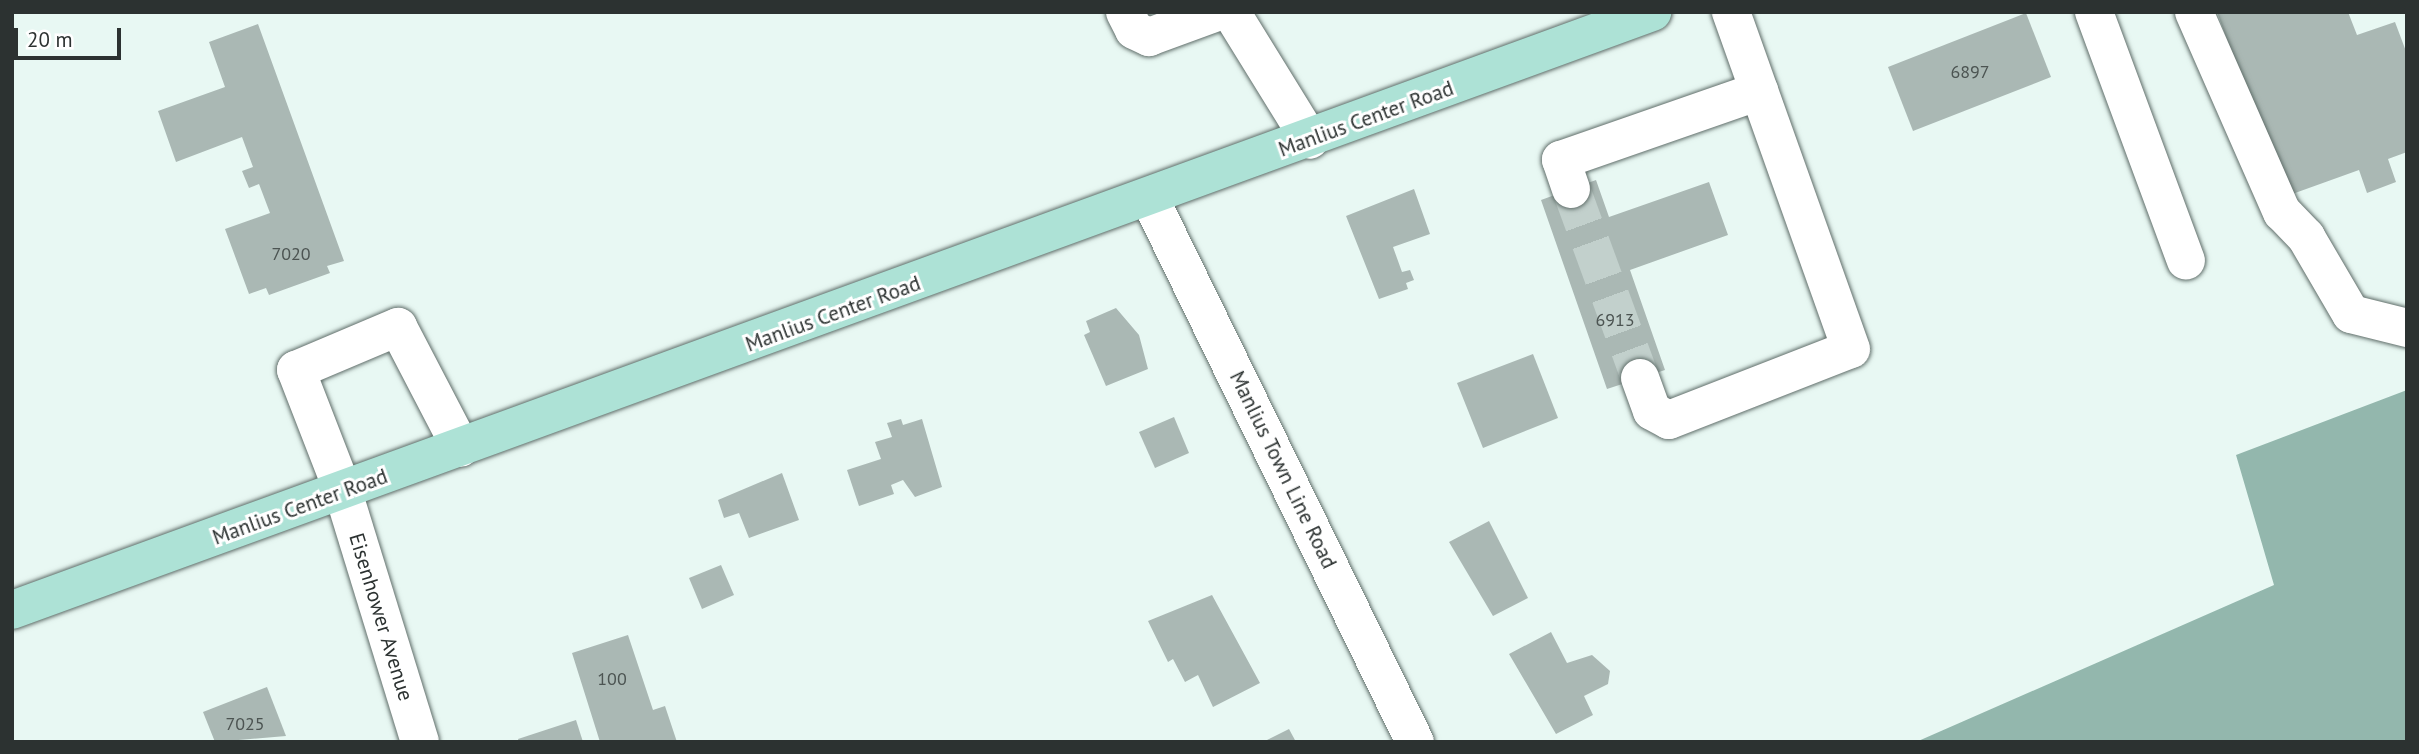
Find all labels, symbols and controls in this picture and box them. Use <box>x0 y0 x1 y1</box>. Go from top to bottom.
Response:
scale bar <box>18 14 124 58</box>
text: 20 m <box>27 26 73 53</box>
house number: 6897 <box>1950 61 1990 83</box>
street label: Manlius Center Road <box>1275 76 1457 162</box>
house number: 7020 <box>271 243 311 265</box>
street label: Manlius Center Road <box>742 271 924 357</box>
house number: 6913 <box>1595 309 1635 331</box>
street label: Manlius Town Line Road <box>1224 367 1342 573</box>
street label: Manlius Center Road <box>209 464 391 550</box>
street label: Eisenhower Avenue <box>343 530 419 704</box>
house number: 100 <box>597 668 627 690</box>
house number: 7025 <box>225 713 265 735</box>

